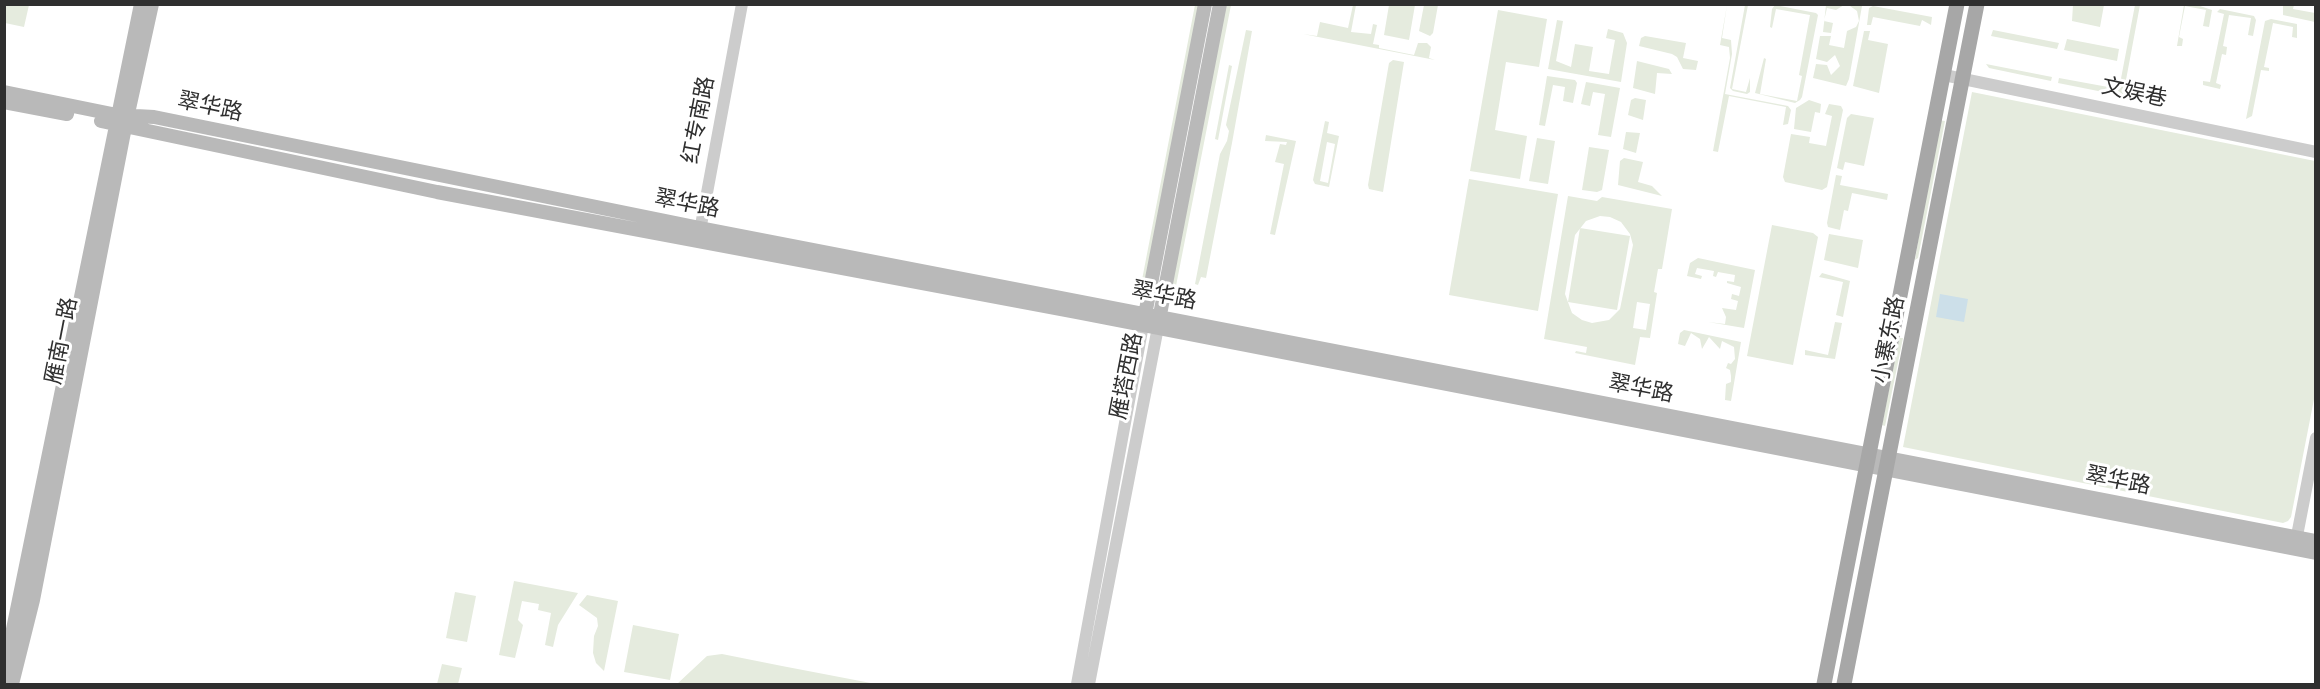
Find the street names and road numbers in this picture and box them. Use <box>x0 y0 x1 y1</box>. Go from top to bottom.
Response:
street label: 文娱巷 <box>2099 73 2169 113</box>
street label: 红专南路 <box>678 74 720 166</box>
street label: 翠华路 <box>175 87 245 127</box>
street label: 翠华路 <box>652 185 722 223</box>
street label: 翠华路 <box>1129 277 1199 315</box>
street label: 小寨东路 <box>1868 294 1910 386</box>
street label: 雁南一路 <box>41 295 83 387</box>
street label: 雁塔西路 <box>1106 330 1148 422</box>
street label: 翠华路 <box>1606 370 1676 408</box>
street label: 翠华路 <box>2083 462 2153 500</box>

